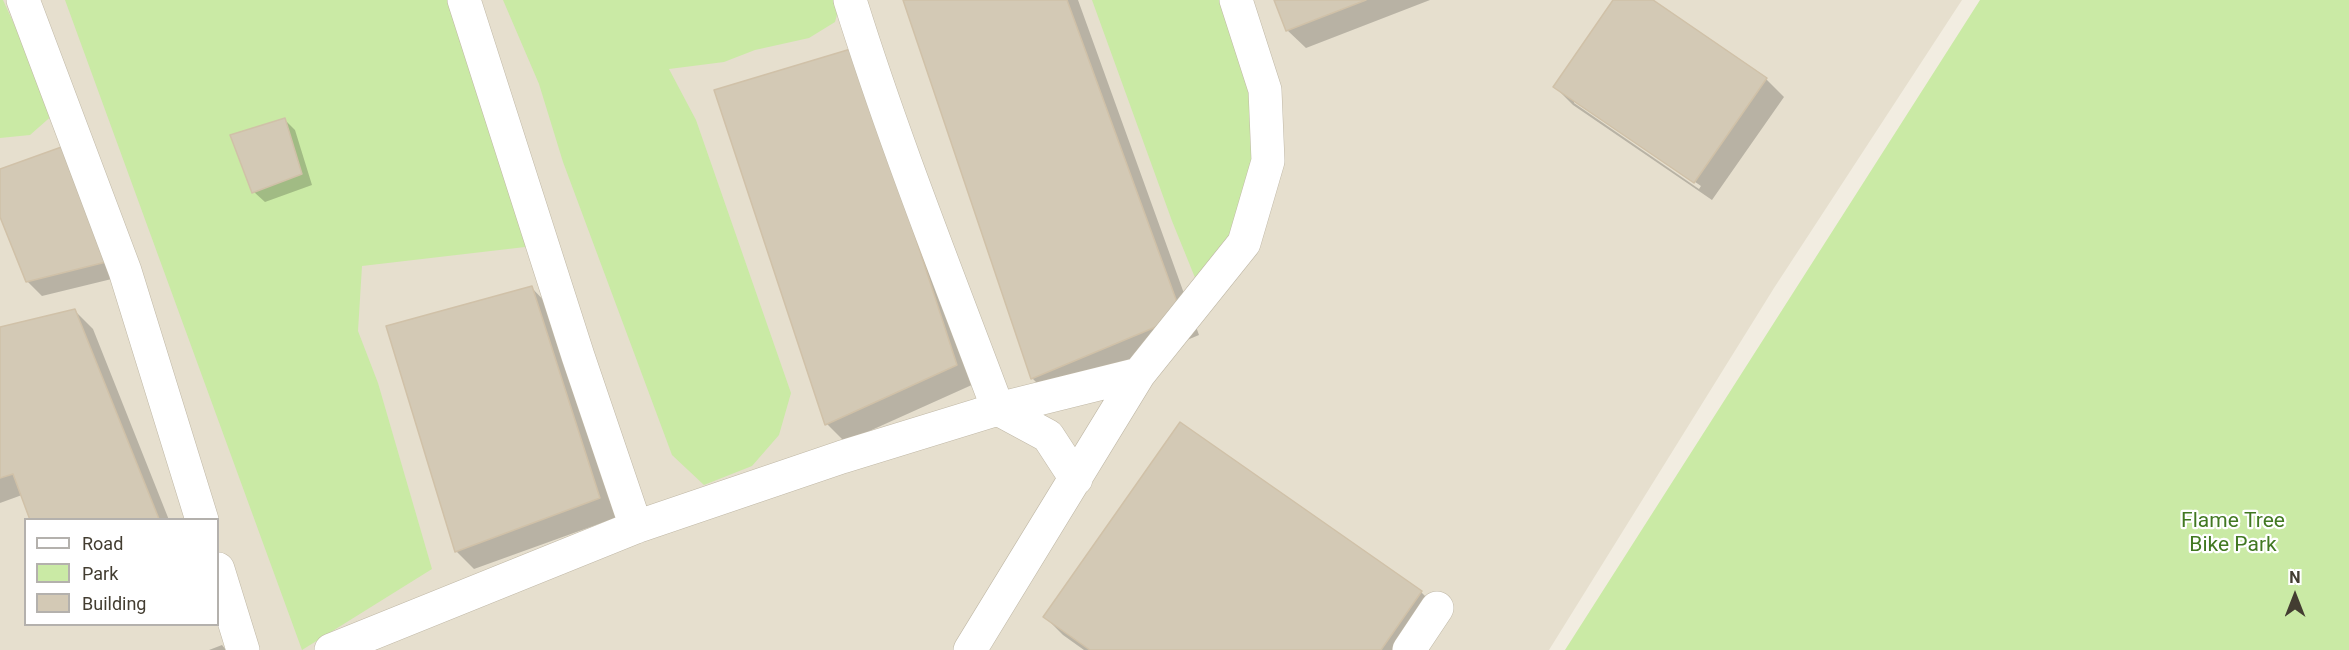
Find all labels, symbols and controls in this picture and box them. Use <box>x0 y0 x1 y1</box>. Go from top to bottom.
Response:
park label: Flame Tree Bike Park <box>2181 509 2285 559</box>
legend <box>24 518 219 626</box>
text: Road <box>82 533 123 554</box>
text: Park <box>82 563 118 584</box>
north arrow <box>2265 566 2325 626</box>
text: N <box>2289 568 2301 587</box>
text: Building <box>82 593 146 614</box>

